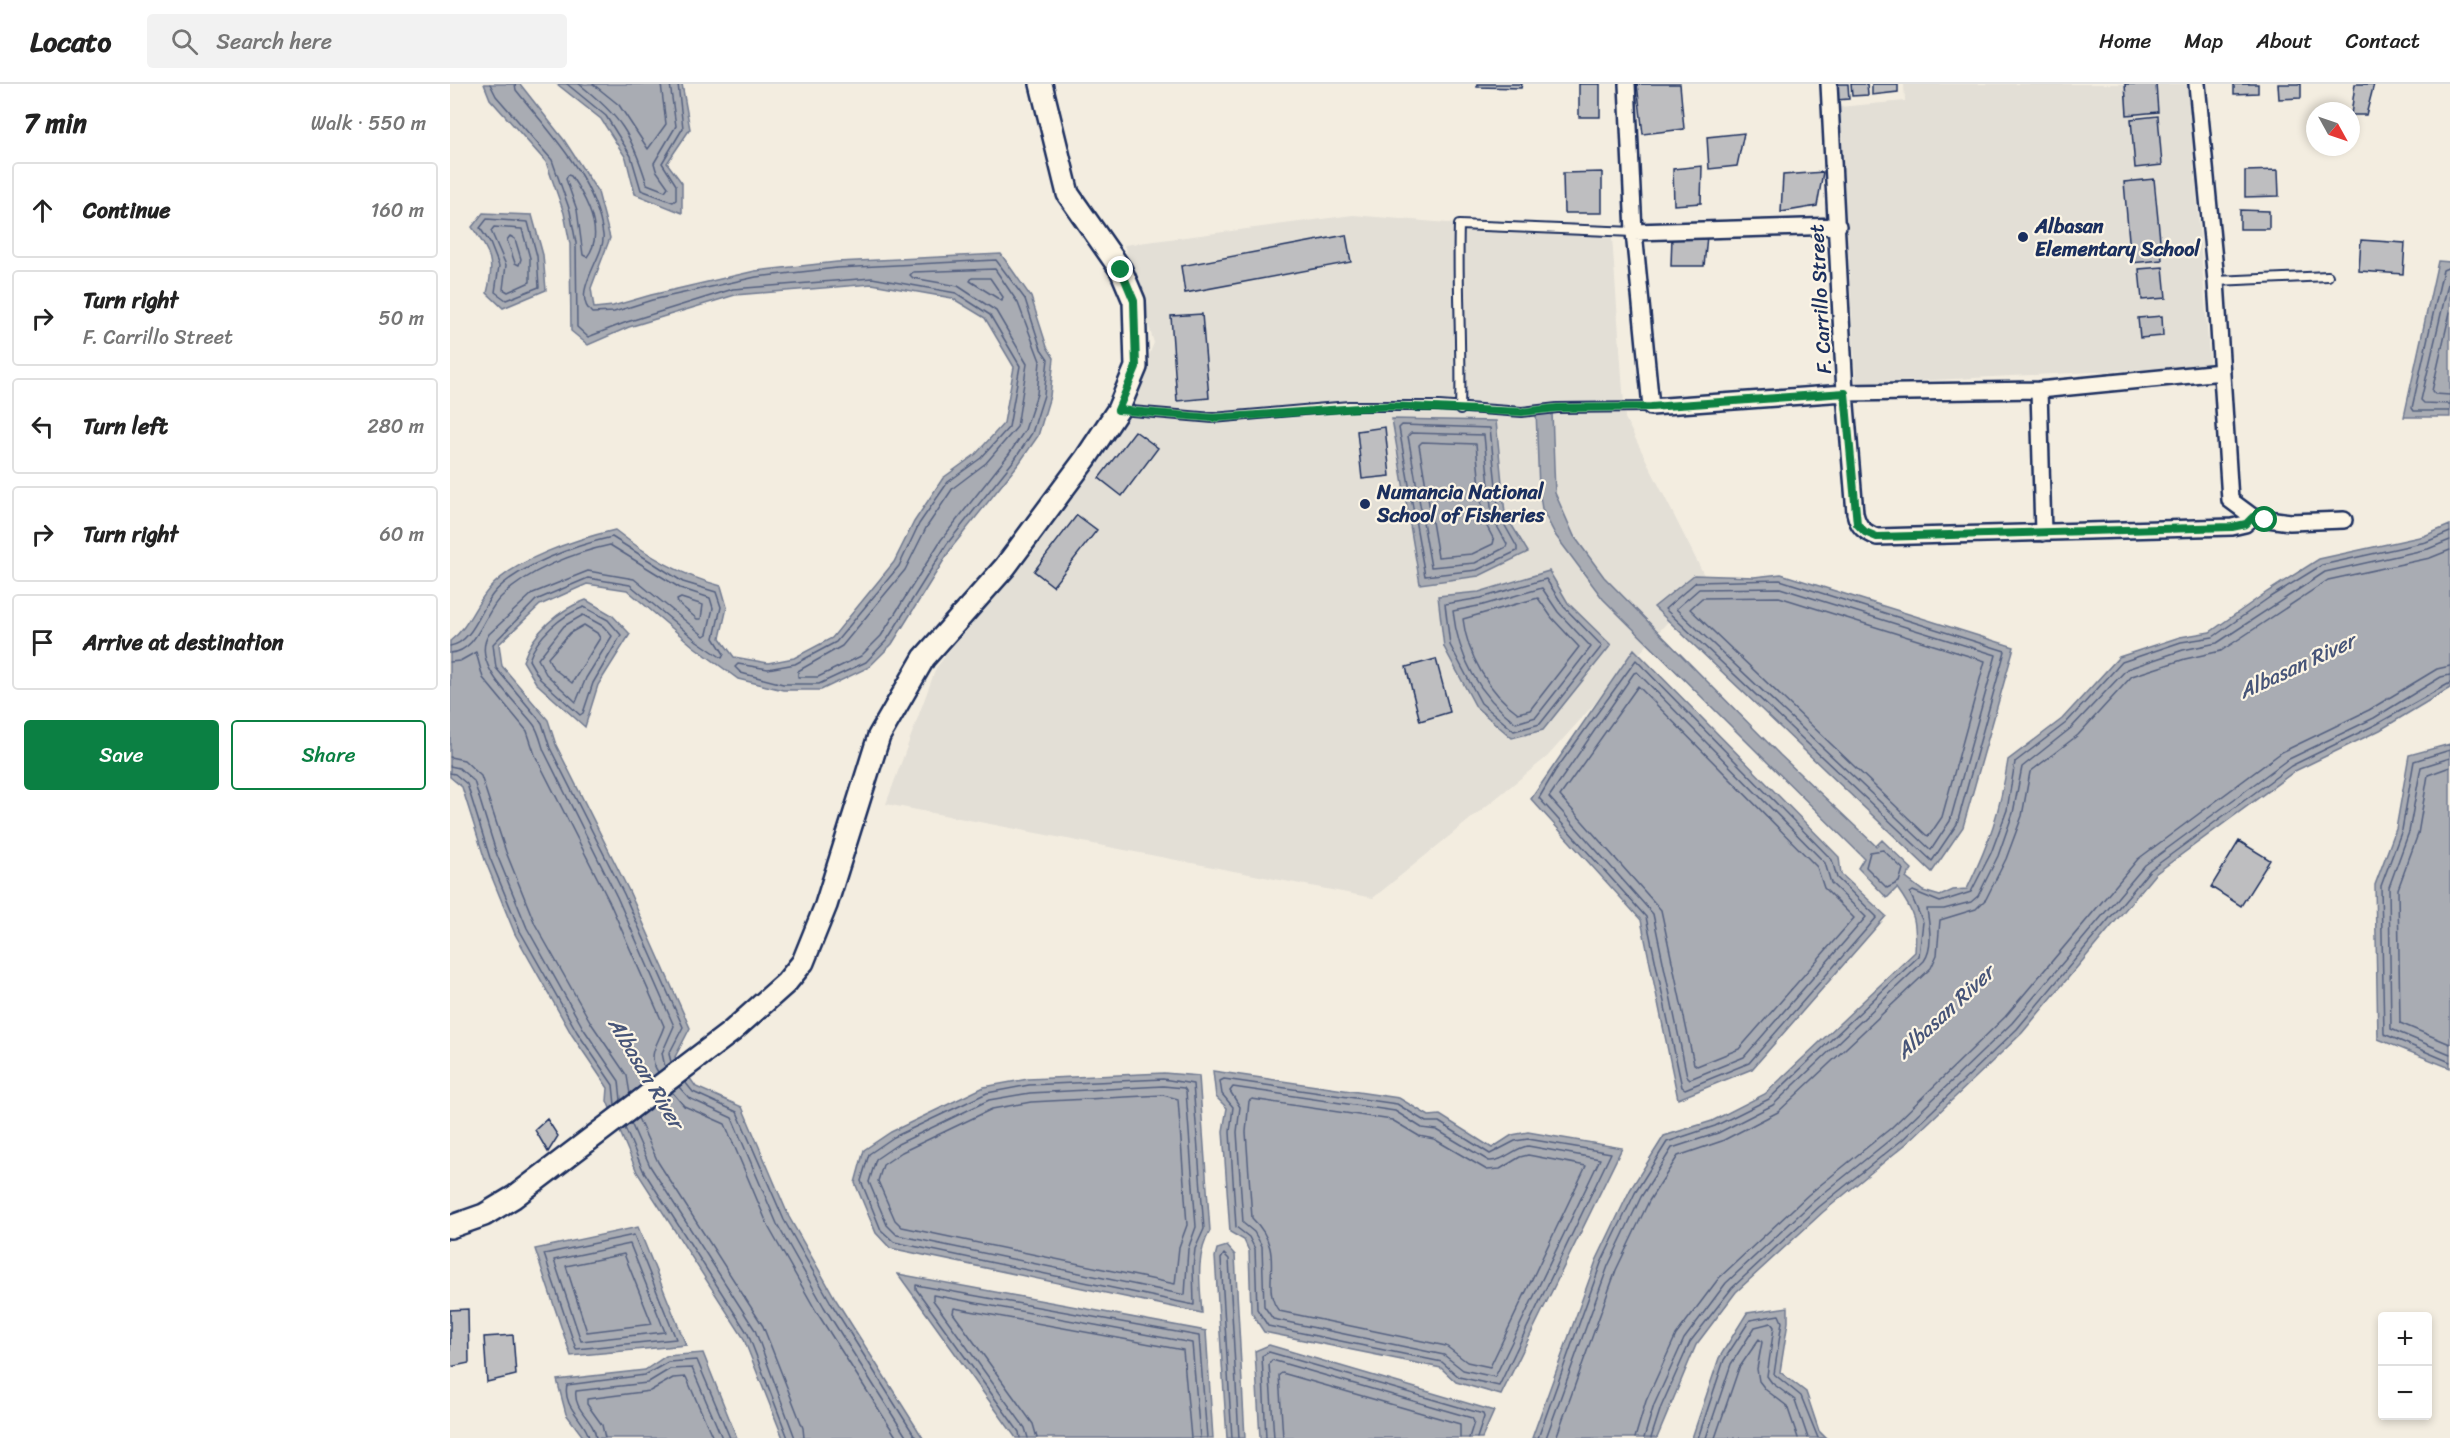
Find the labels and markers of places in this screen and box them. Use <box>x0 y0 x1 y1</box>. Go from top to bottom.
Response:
place label: Albasan Elementary School <box>2034 209 2201 267</box>
marker: Albasan Elementary School <box>2016 230 2030 244</box>
place label: Numancia National School of Fisheries <box>1376 475 1546 533</box>
marker: Numancia National School of Fisheries <box>1358 497 1372 511</box>

